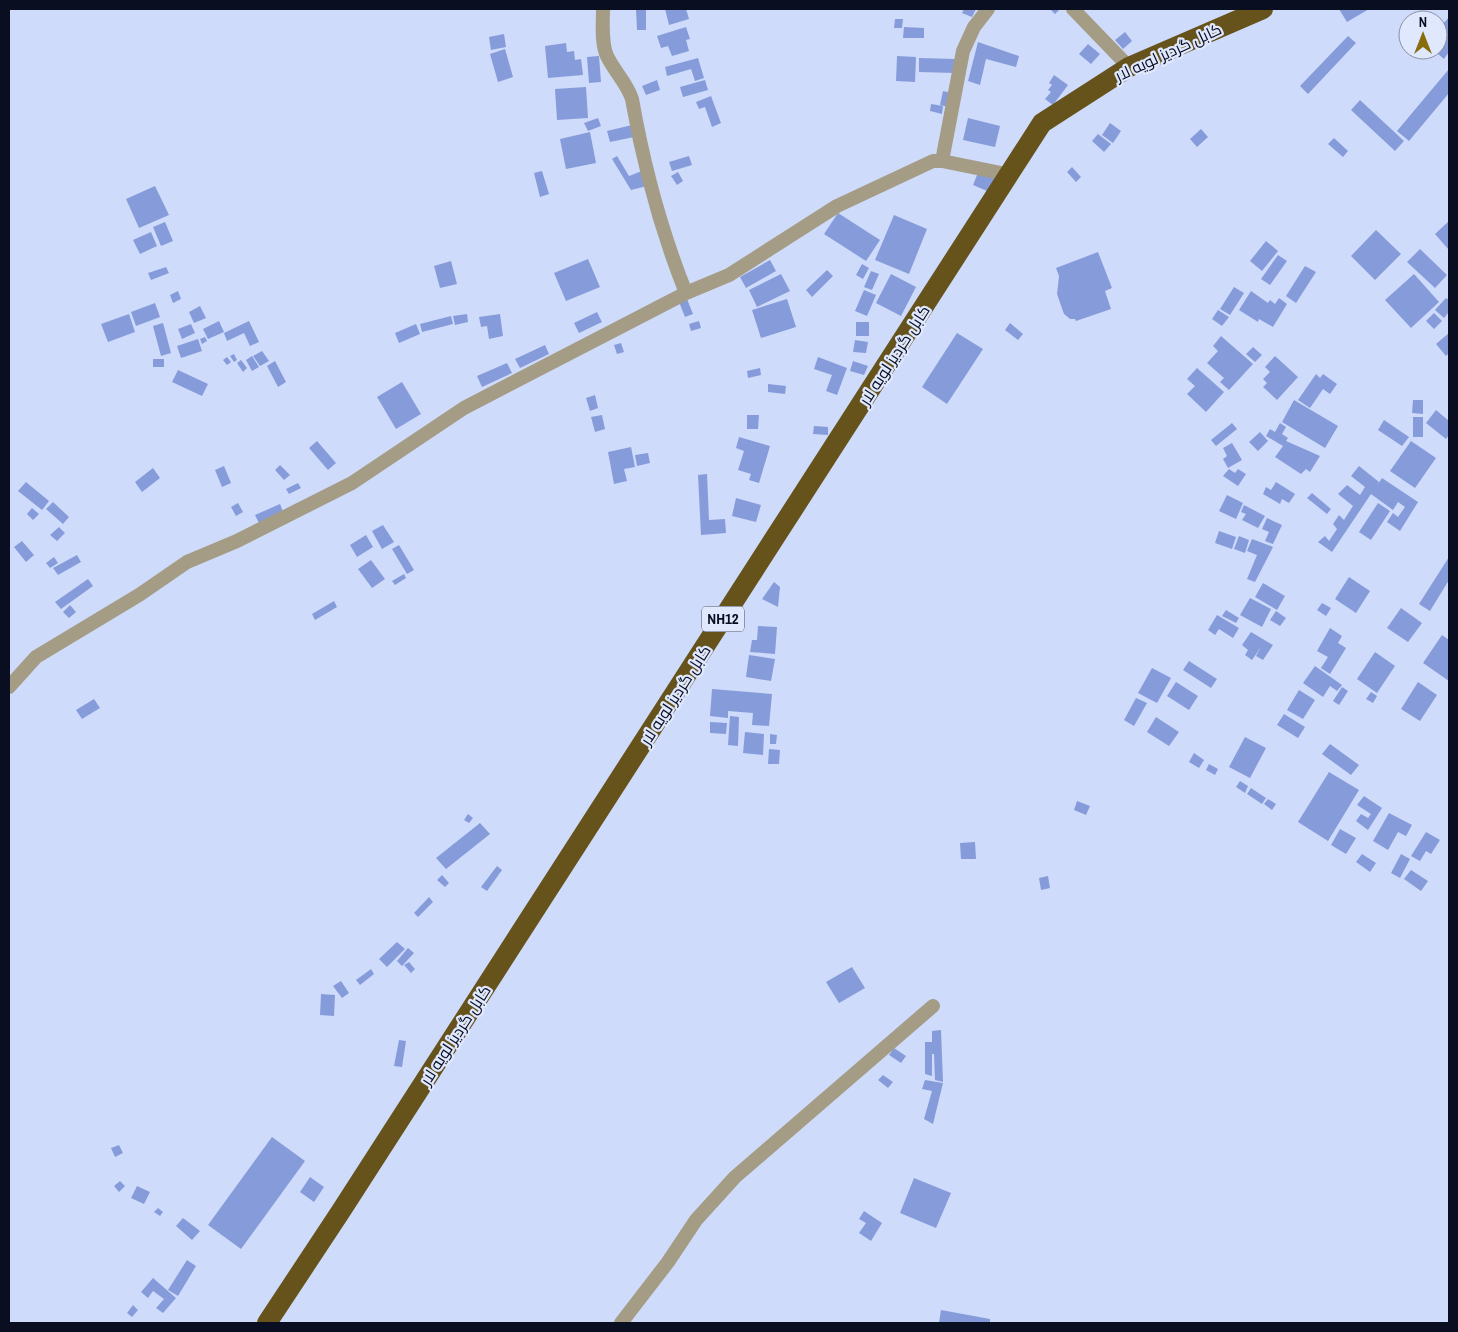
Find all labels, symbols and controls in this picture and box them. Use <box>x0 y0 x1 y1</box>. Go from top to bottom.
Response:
north arrow <box>1398 10 1448 60</box>
text: N <box>1419 13 1427 31</box>
street label: کابل گردیز لویه لار <box>1110 18 1225 87</box>
street label: کابل گردیز لویه لار <box>853 301 935 410</box>
road number: NH12 <box>702 606 744 632</box>
street label: کابل گردیز لویه لار <box>634 641 716 750</box>
street label: کابل گردیز لویه لار <box>414 981 496 1090</box>

